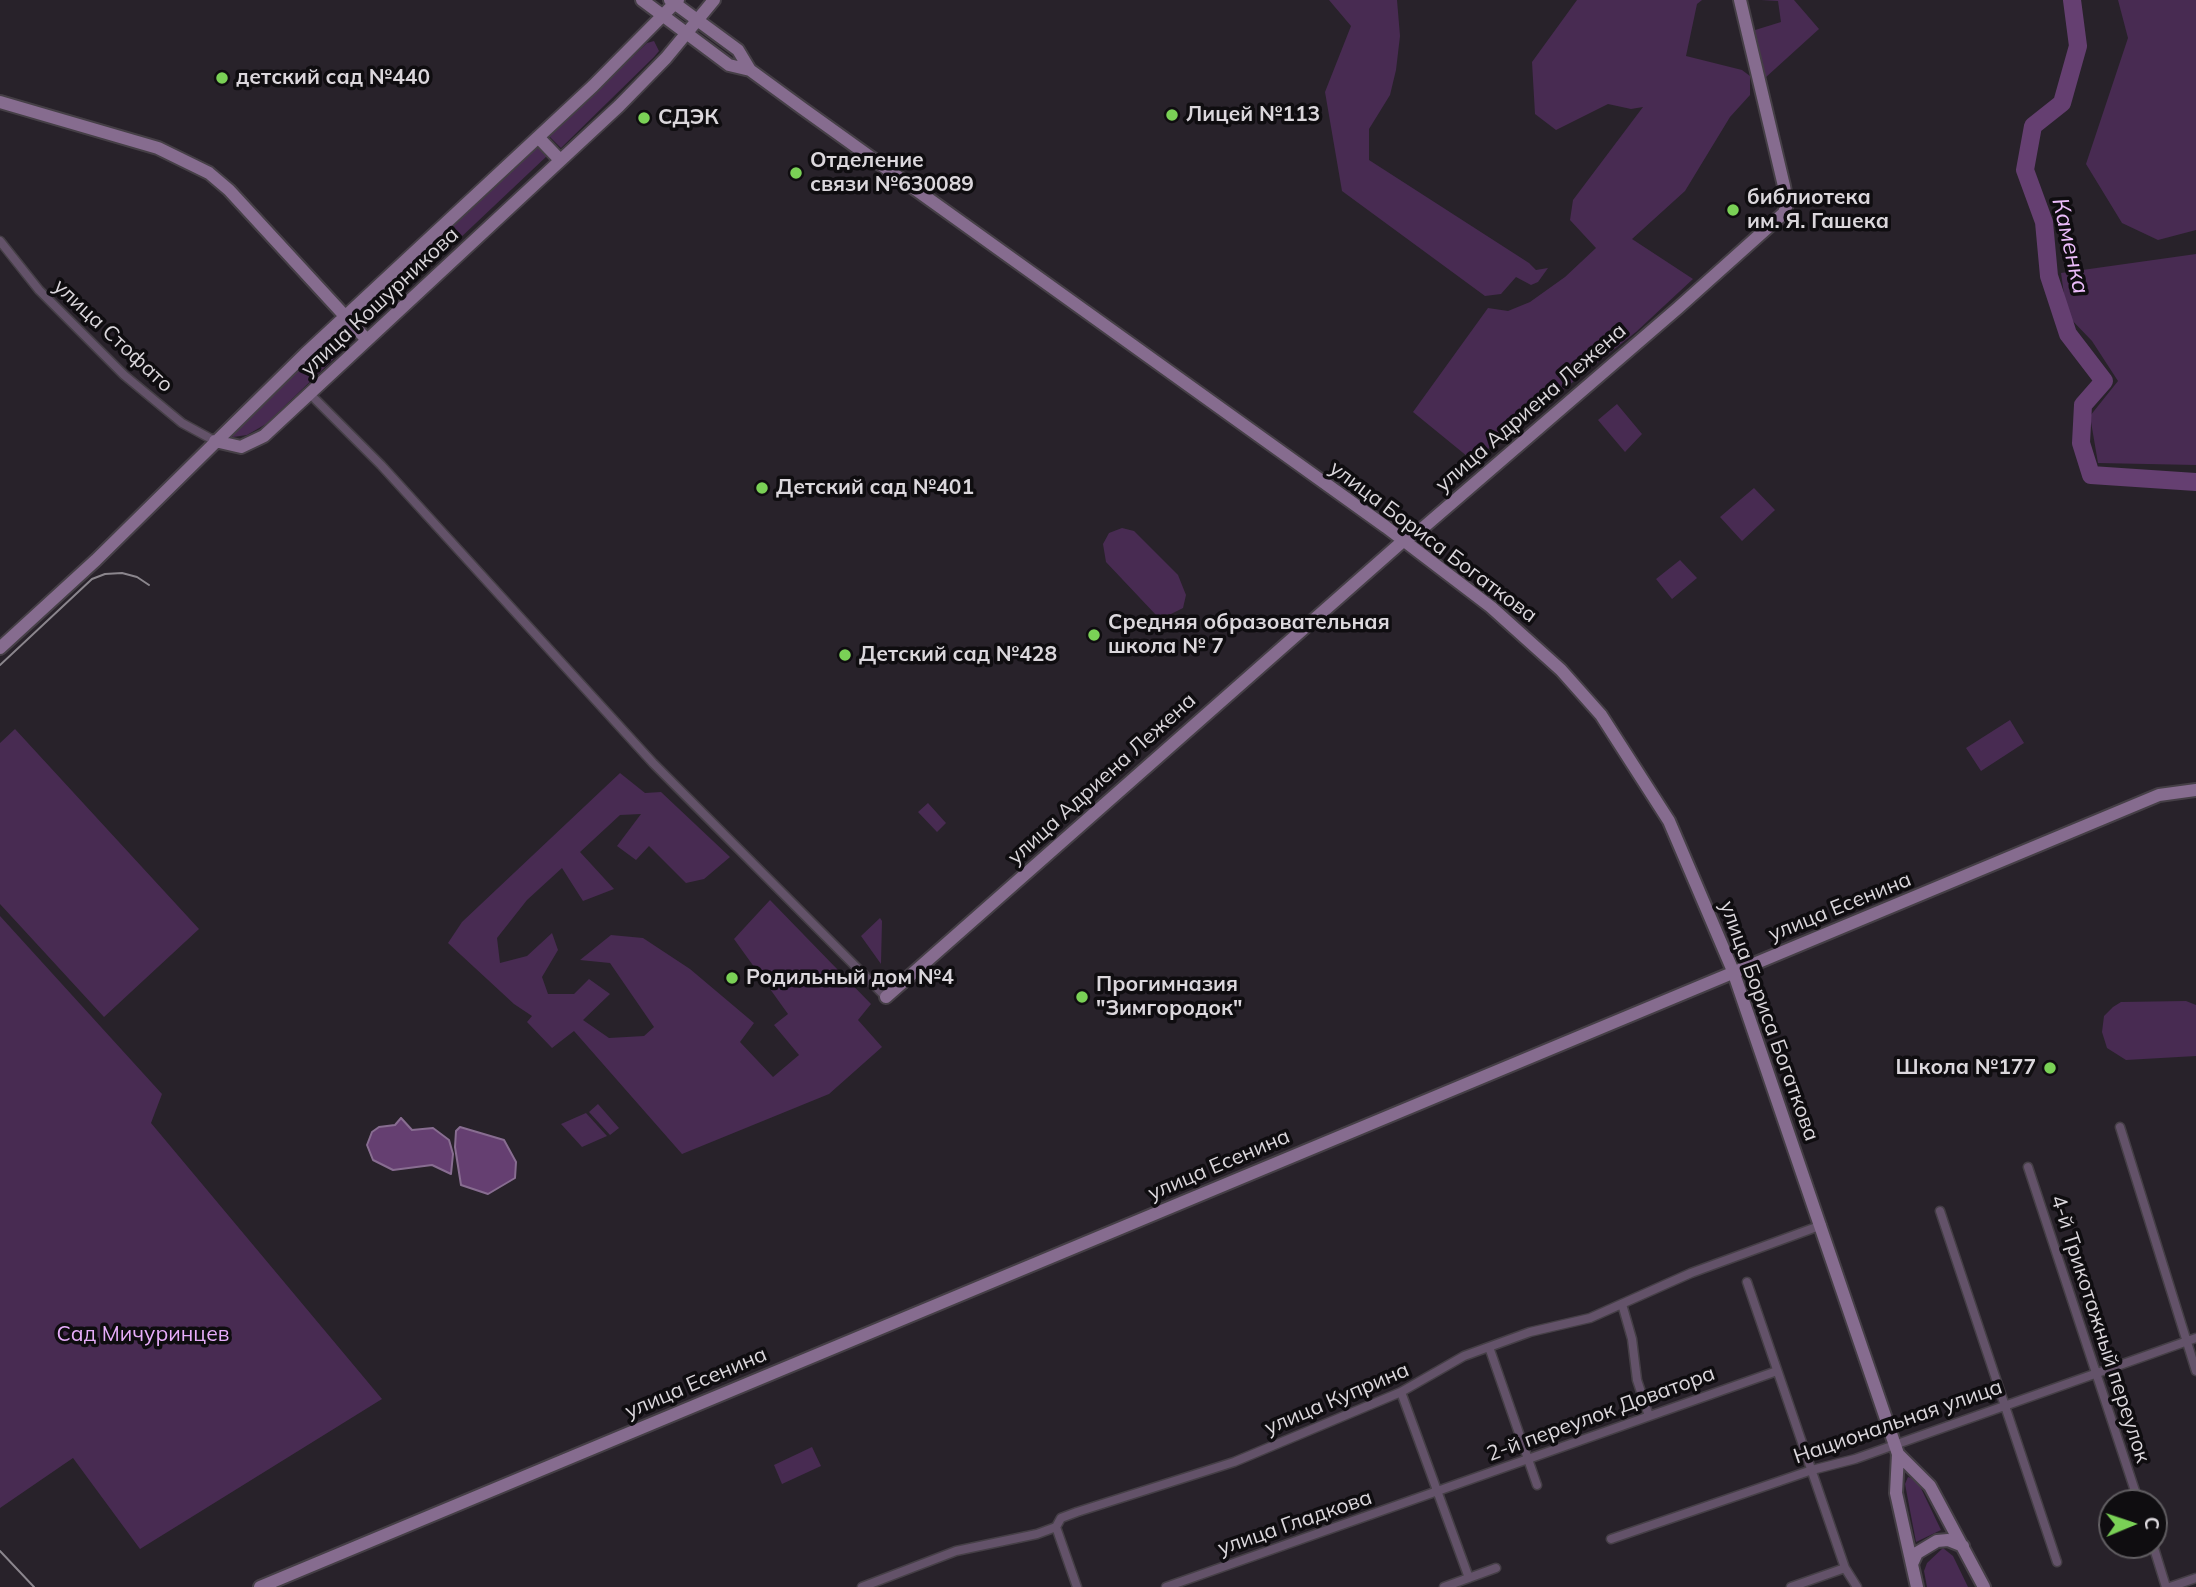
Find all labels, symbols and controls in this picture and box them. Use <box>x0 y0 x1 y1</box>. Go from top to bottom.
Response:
place label: детский сад №440 <box>236 65 430 91</box>
marker: детский сад №440 <box>214 70 230 86</box>
place label: Лицей №113 <box>1186 102 1320 128</box>
place label: СДЭК <box>658 105 719 131</box>
marker: Лицей №113 <box>1164 107 1180 123</box>
marker: СДЭК <box>636 110 652 126</box>
place label: Отделение связи №630089 <box>810 148 974 198</box>
marker: Отделение связи №630089 <box>788 165 804 181</box>
place label: библиотека им. Я. Гашека <box>1747 185 1889 235</box>
water label: Каменка <box>2046 195 2094 297</box>
marker: библиотека им. Я. Гашека <box>1725 202 1741 218</box>
street label: улица Кошурникова <box>296 222 464 382</box>
street label: улица Стофато <box>48 274 178 398</box>
street label: улица Адриена Лежена <box>1431 318 1631 498</box>
street label: улица Бориса Богаткова <box>1324 456 1542 628</box>
place label: Детский сад №401 <box>776 475 974 501</box>
marker: Детский сад №401 <box>754 480 770 496</box>
place label: Средняя образовательная школа № 7 <box>1108 610 1390 660</box>
marker: Средняя образовательная школа № 7 <box>1086 627 1102 643</box>
place label: Детский сад №428 <box>859 642 1057 668</box>
marker: Детский сад №428 <box>837 647 853 663</box>
street label: улица Адриена Лежена <box>1003 688 1201 870</box>
street label: улица Есенина <box>1765 867 1915 947</box>
street label: улица Бориса Богаткова <box>1714 898 1824 1144</box>
place label: Родильный дом №4 <box>746 965 954 991</box>
marker: Родильный дом №4 <box>724 970 740 986</box>
place label: Прогимназия "Зимгородок" <box>1096 972 1242 1022</box>
marker: Прогимназия "Зимгородок" <box>1074 989 1090 1005</box>
place label: Школа №177 <box>1895 1055 2036 1081</box>
marker: Школа №177 <box>2042 1060 2058 1076</box>
street label: улица Есенина <box>1144 1124 1294 1206</box>
street label: 4-й Трикотажный переулок <box>2045 1192 2155 1466</box>
park label: Сад Мичуринцев <box>57 1322 229 1348</box>
street label: улица Есенина <box>621 1342 771 1424</box>
street label: улица Куприна <box>1261 1357 1413 1441</box>
street label: 2-й переулок Доватора <box>1483 1361 1719 1467</box>
street label: Национальная улица <box>1790 1374 2006 1470</box>
street label: улица Гладкова <box>1215 1485 1375 1561</box>
north arrow <box>2098 1489 2168 1559</box>
text: С <box>2140 1516 2164 1530</box>

